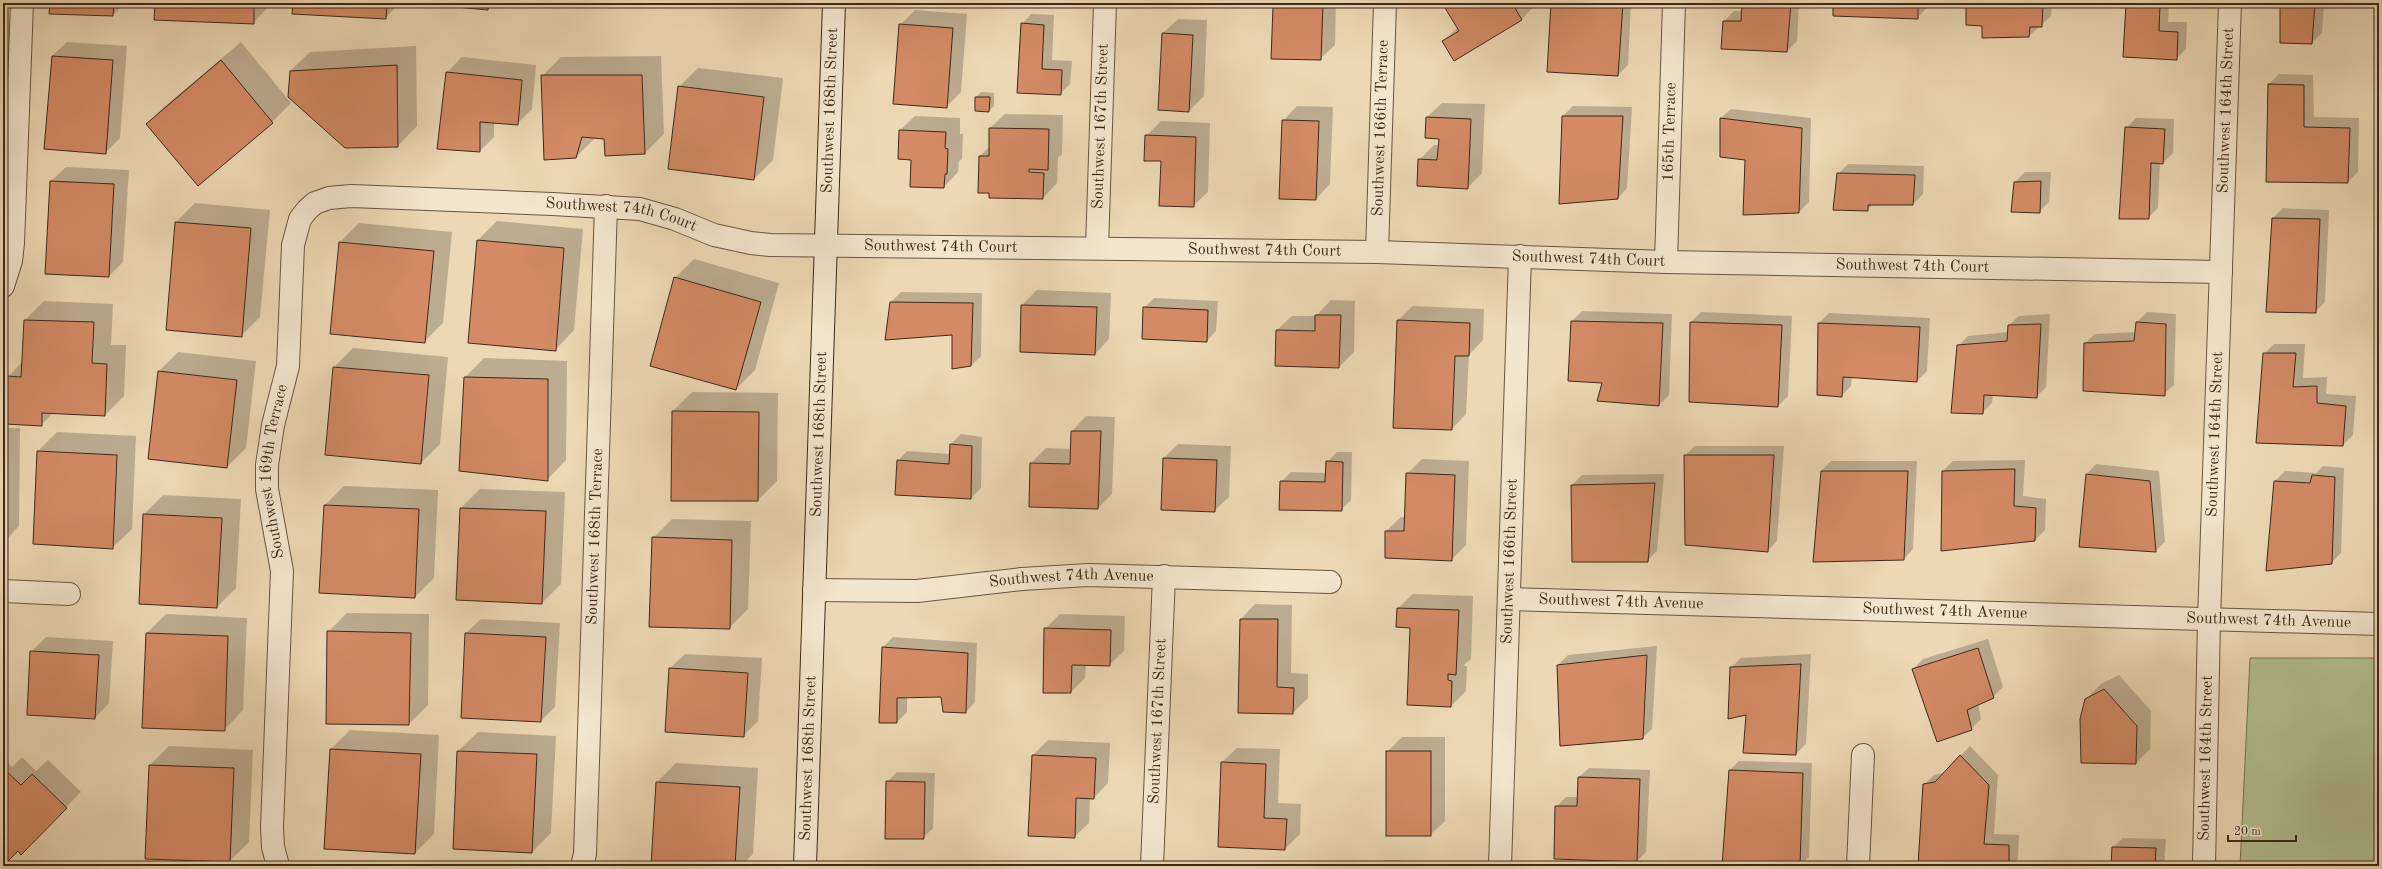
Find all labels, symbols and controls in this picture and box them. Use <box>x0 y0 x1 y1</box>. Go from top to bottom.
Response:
street label: Southwest 168th Street <box>820 27 841 194</box>
street label: Southwest 164th Street <box>2216 27 2237 194</box>
street label: Southwest 166th Terrace <box>1370 40 1392 217</box>
street label: Southwest 167th Street <box>1090 42 1112 209</box>
street label: 165th Terrace <box>1660 82 1680 182</box>
street label: Southwest 74th Court <box>545 196 699 235</box>
street label: Southwest 74th Court <box>864 238 1018 256</box>
street label: Southwest 74th Court <box>1188 242 1342 260</box>
street label: Southwest 74th Court <box>1511 249 1666 270</box>
street label: Southwest 74th Court <box>1835 257 1990 276</box>
street label: Southwest 168th Street <box>809 351 830 517</box>
street label: Southwest 164th Street <box>2205 351 2226 517</box>
street label: Southwest 169th Terrace <box>259 383 291 560</box>
street label: Southwest 168th Terrace <box>584 448 606 625</box>
street label: Southwest 166th Street <box>1499 478 1521 644</box>
street label: Southwest 74th Avenue <box>988 567 1154 591</box>
street label: Southwest 74th Avenue <box>1538 592 1704 613</box>
street label: Southwest 74th Avenue <box>1862 601 2028 622</box>
street label: Southwest 74th Avenue <box>2186 610 2351 631</box>
street label: Southwest 167th Street <box>1147 638 1169 804</box>
street label: Southwest 168th Street <box>798 674 819 841</box>
street label: Southwest 164th Street <box>2197 675 2216 841</box>
scale bar <box>2228 817 2296 843</box>
text: 20 m <box>2234 826 2261 838</box>

